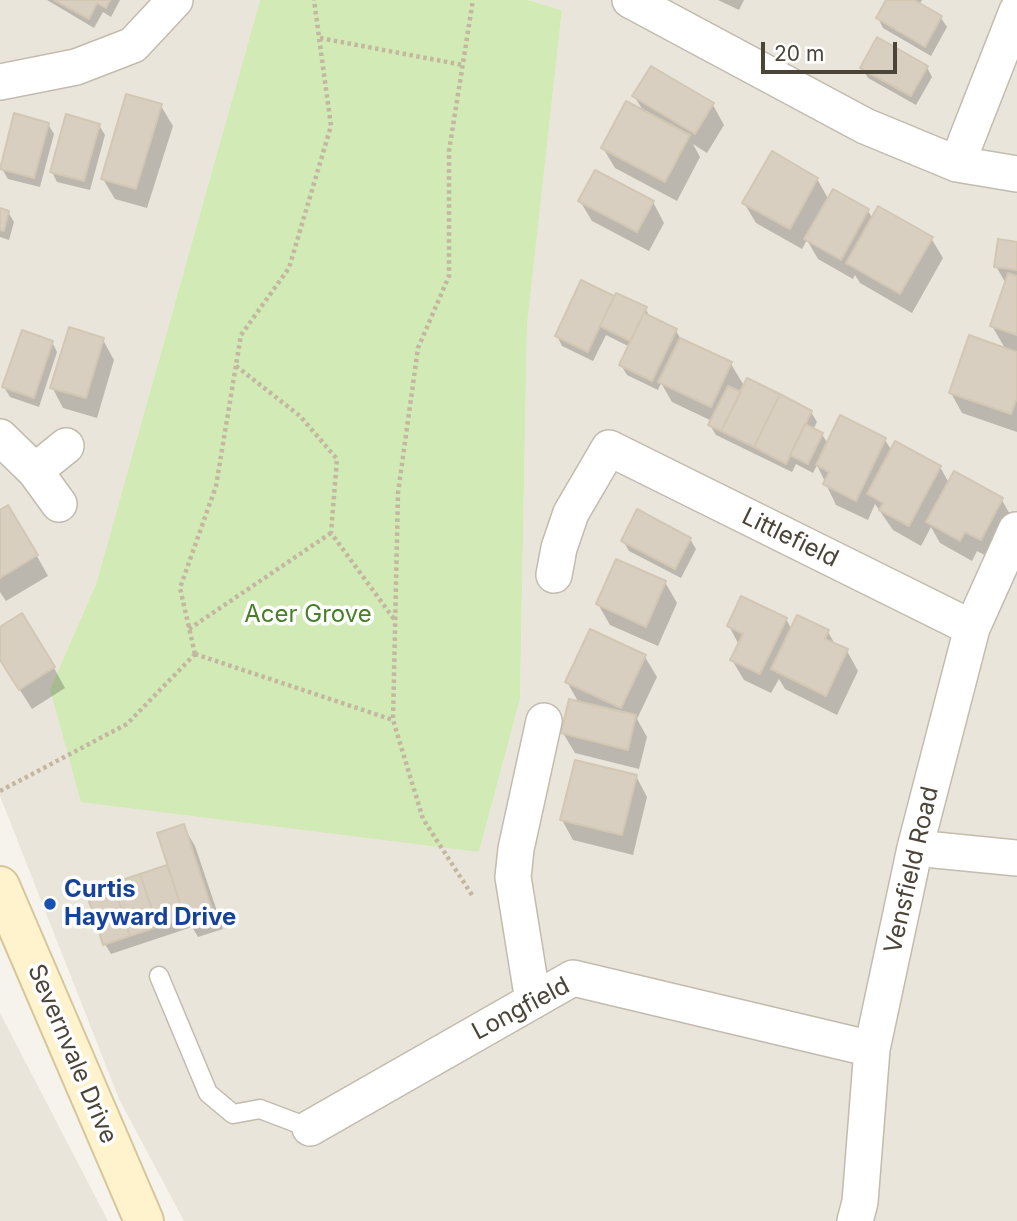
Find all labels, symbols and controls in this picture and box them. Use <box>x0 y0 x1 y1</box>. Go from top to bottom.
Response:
scale bar <box>765 28 902 72</box>
text: 20 m <box>774 41 824 66</box>
street label: Littlefield <box>737 502 843 574</box>
park label: Acer Grove <box>244 601 372 629</box>
street label: Vensfield Road <box>879 784 945 956</box>
place label: Curtis Hayward Drive <box>64 876 236 932</box>
marker: Curtis Hayward Drive <box>42 896 58 912</box>
street label: Severnvale Drive <box>21 960 123 1148</box>
street label: Longfield <box>467 971 575 1047</box>

